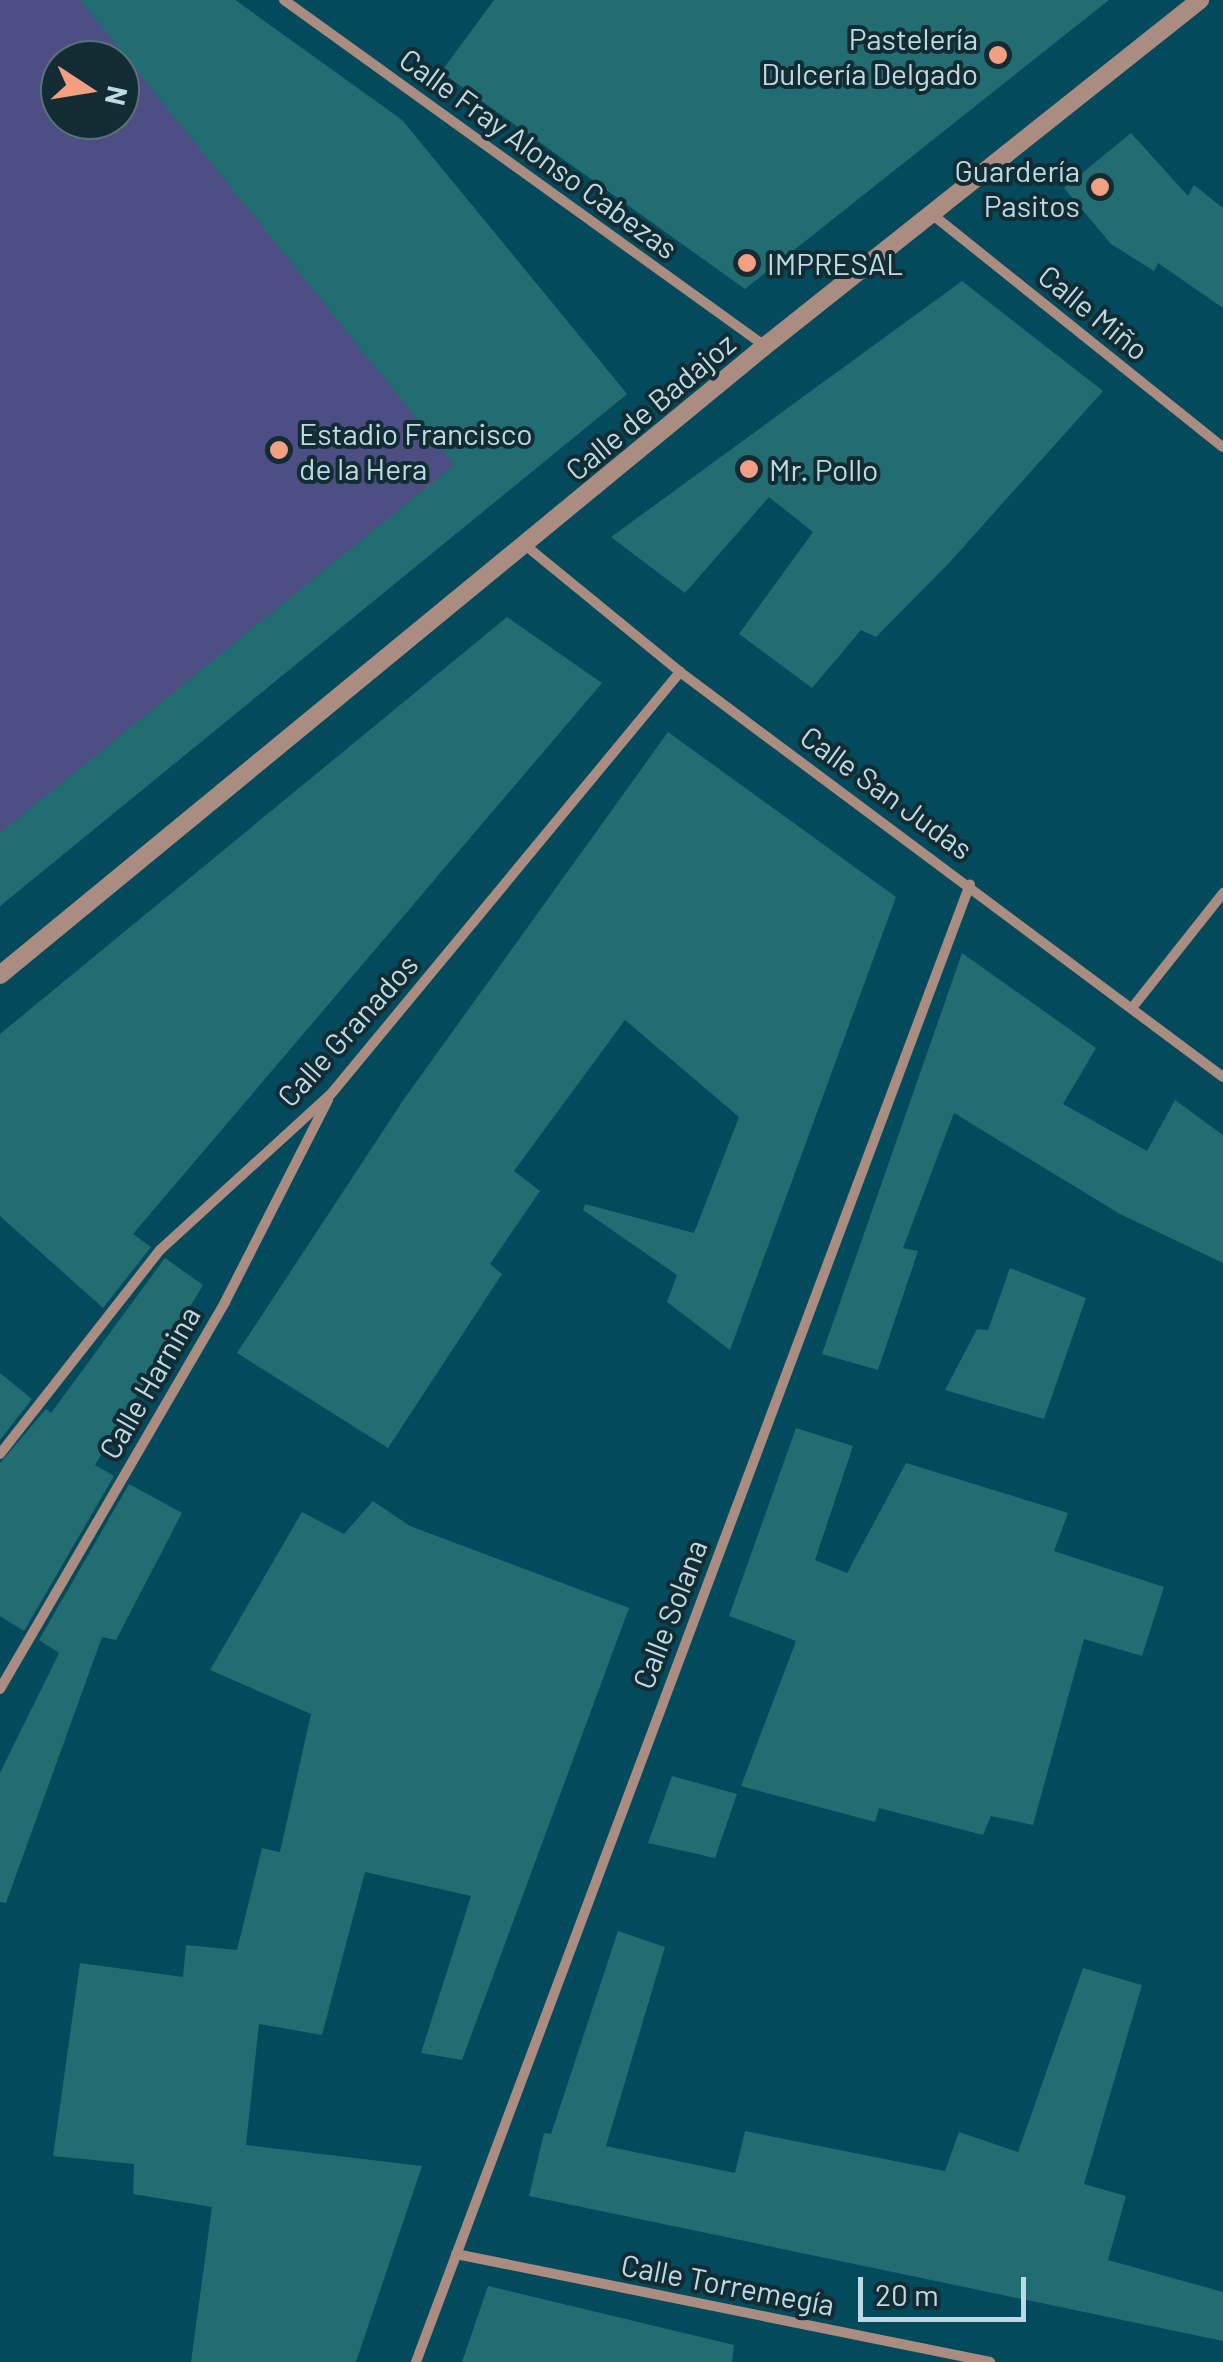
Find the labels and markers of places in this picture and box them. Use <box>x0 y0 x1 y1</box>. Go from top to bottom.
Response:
place label: Pastelería Dulcería Delgado <box>761 20 978 90</box>
marker: Pastelería Dulcería Delgado <box>987 44 1009 66</box>
place label: Guardería Pasitos <box>954 152 1080 222</box>
marker: Guardería Pasitos <box>1089 176 1111 198</box>
place label: IMPRESAL <box>767 245 903 281</box>
marker: IMPRESAL <box>736 252 758 274</box>
place label: Estadio Francisco de la Hera <box>299 415 533 486</box>
marker: Estadio Francisco de la Hera <box>268 439 290 461</box>
place label: Mr. Pollo <box>769 451 878 487</box>
marker: Mr. Pollo <box>738 458 760 480</box>

